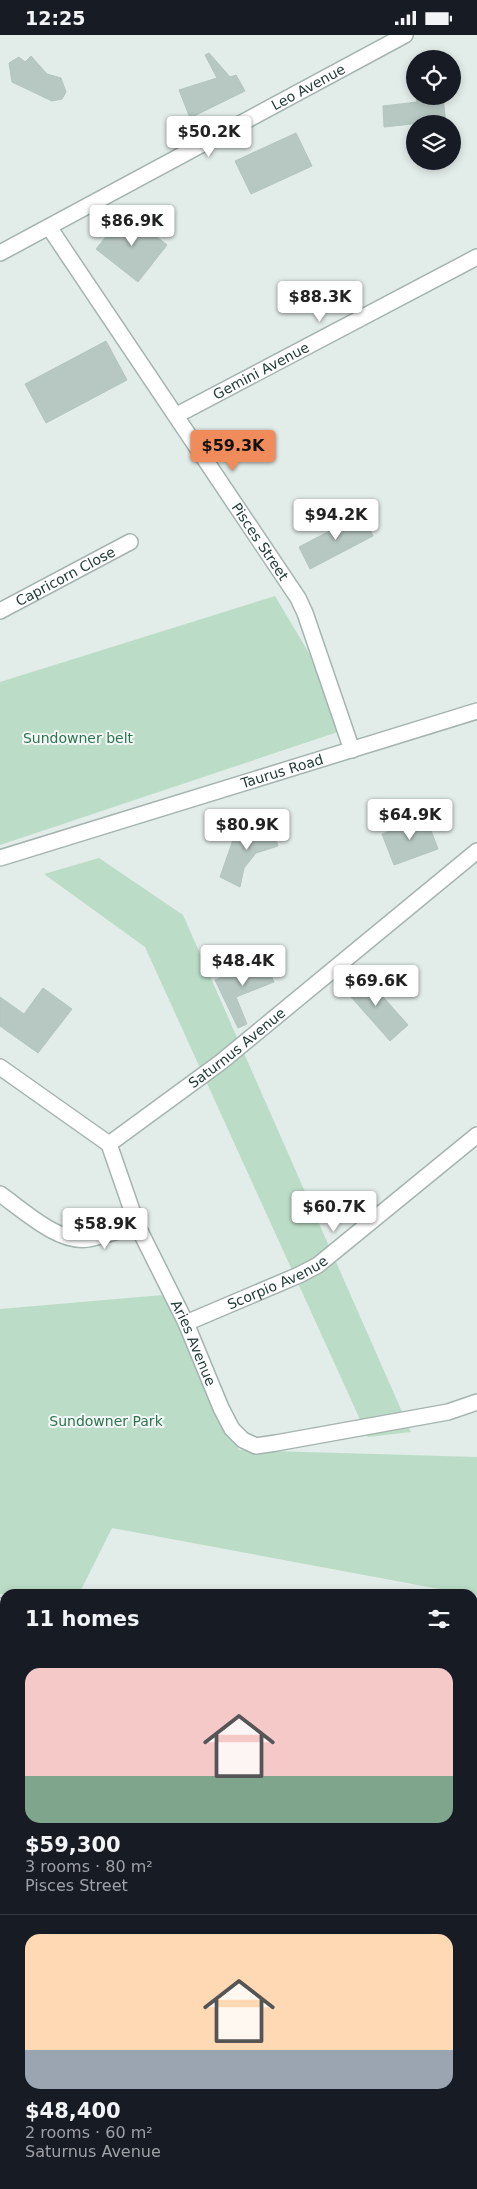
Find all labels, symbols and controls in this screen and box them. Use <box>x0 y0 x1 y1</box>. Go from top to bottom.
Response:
text: 12:25 <box>25 7 85 29</box>
map controls <box>406 50 461 170</box>
button: locate <box>406 50 461 105</box>
street label: Leo Avenue <box>269 61 348 113</box>
pin: $50.2K <box>168 115 250 158</box>
button: layers <box>406 115 461 170</box>
text: $50.2K <box>177 122 241 141</box>
pin: $86.9K <box>91 205 173 247</box>
text: $86.9K <box>100 211 164 230</box>
pin: $88.3K <box>279 281 361 323</box>
text: $88.3K <box>288 287 352 306</box>
street label: Gemini Avenue <box>210 339 312 403</box>
pin: $59.3K <box>192 429 274 472</box>
text: $59.3K <box>201 436 265 455</box>
pin: $94.2K <box>295 499 377 541</box>
street label: Pisces Street <box>228 500 292 584</box>
text: $94.2K <box>304 505 368 524</box>
street label: Capricorn Close <box>13 543 118 609</box>
park label: Sundowner belt <box>23 730 134 746</box>
street label: Taurus Road <box>238 751 325 792</box>
pin: $64.9K <box>369 799 451 841</box>
text: $64.9K <box>378 805 442 824</box>
pin: $80.9K <box>206 809 288 851</box>
text: $80.9K <box>215 815 279 834</box>
pin: $48.4K <box>202 945 284 987</box>
text: $48.4K <box>211 951 275 970</box>
pin: $69.6K <box>335 965 417 1007</box>
text: $69.6K <box>344 971 408 990</box>
street label: Saturnus Avenue <box>185 1005 288 1091</box>
pin: $60.7K <box>293 1191 375 1233</box>
text: $60.7K <box>302 1197 366 1216</box>
pin: $58.9K <box>64 1207 146 1250</box>
text: $58.9K <box>73 1214 137 1233</box>
street label: Scorpio Avenue <box>225 1252 331 1313</box>
street label: Aries Avenue <box>168 1297 219 1388</box>
park label: Sundowner Park <box>49 1413 164 1429</box>
icon: filters <box>425 1605 453 1633</box>
text: 11 homes <box>25 1607 140 1631</box>
icon: home <box>194 1701 284 1791</box>
text: $59,300 <box>25 1833 121 1857</box>
text: 3 rooms · 80 m² <box>25 1857 153 1876</box>
text: Pisces Street <box>25 1876 128 1895</box>
icon: home <box>194 1966 284 2056</box>
text: $48,400 <box>25 2099 121 2123</box>
text: 2 rooms · 60 m² <box>25 2123 153 2142</box>
text: Saturnus Avenue <box>25 2142 161 2161</box>

